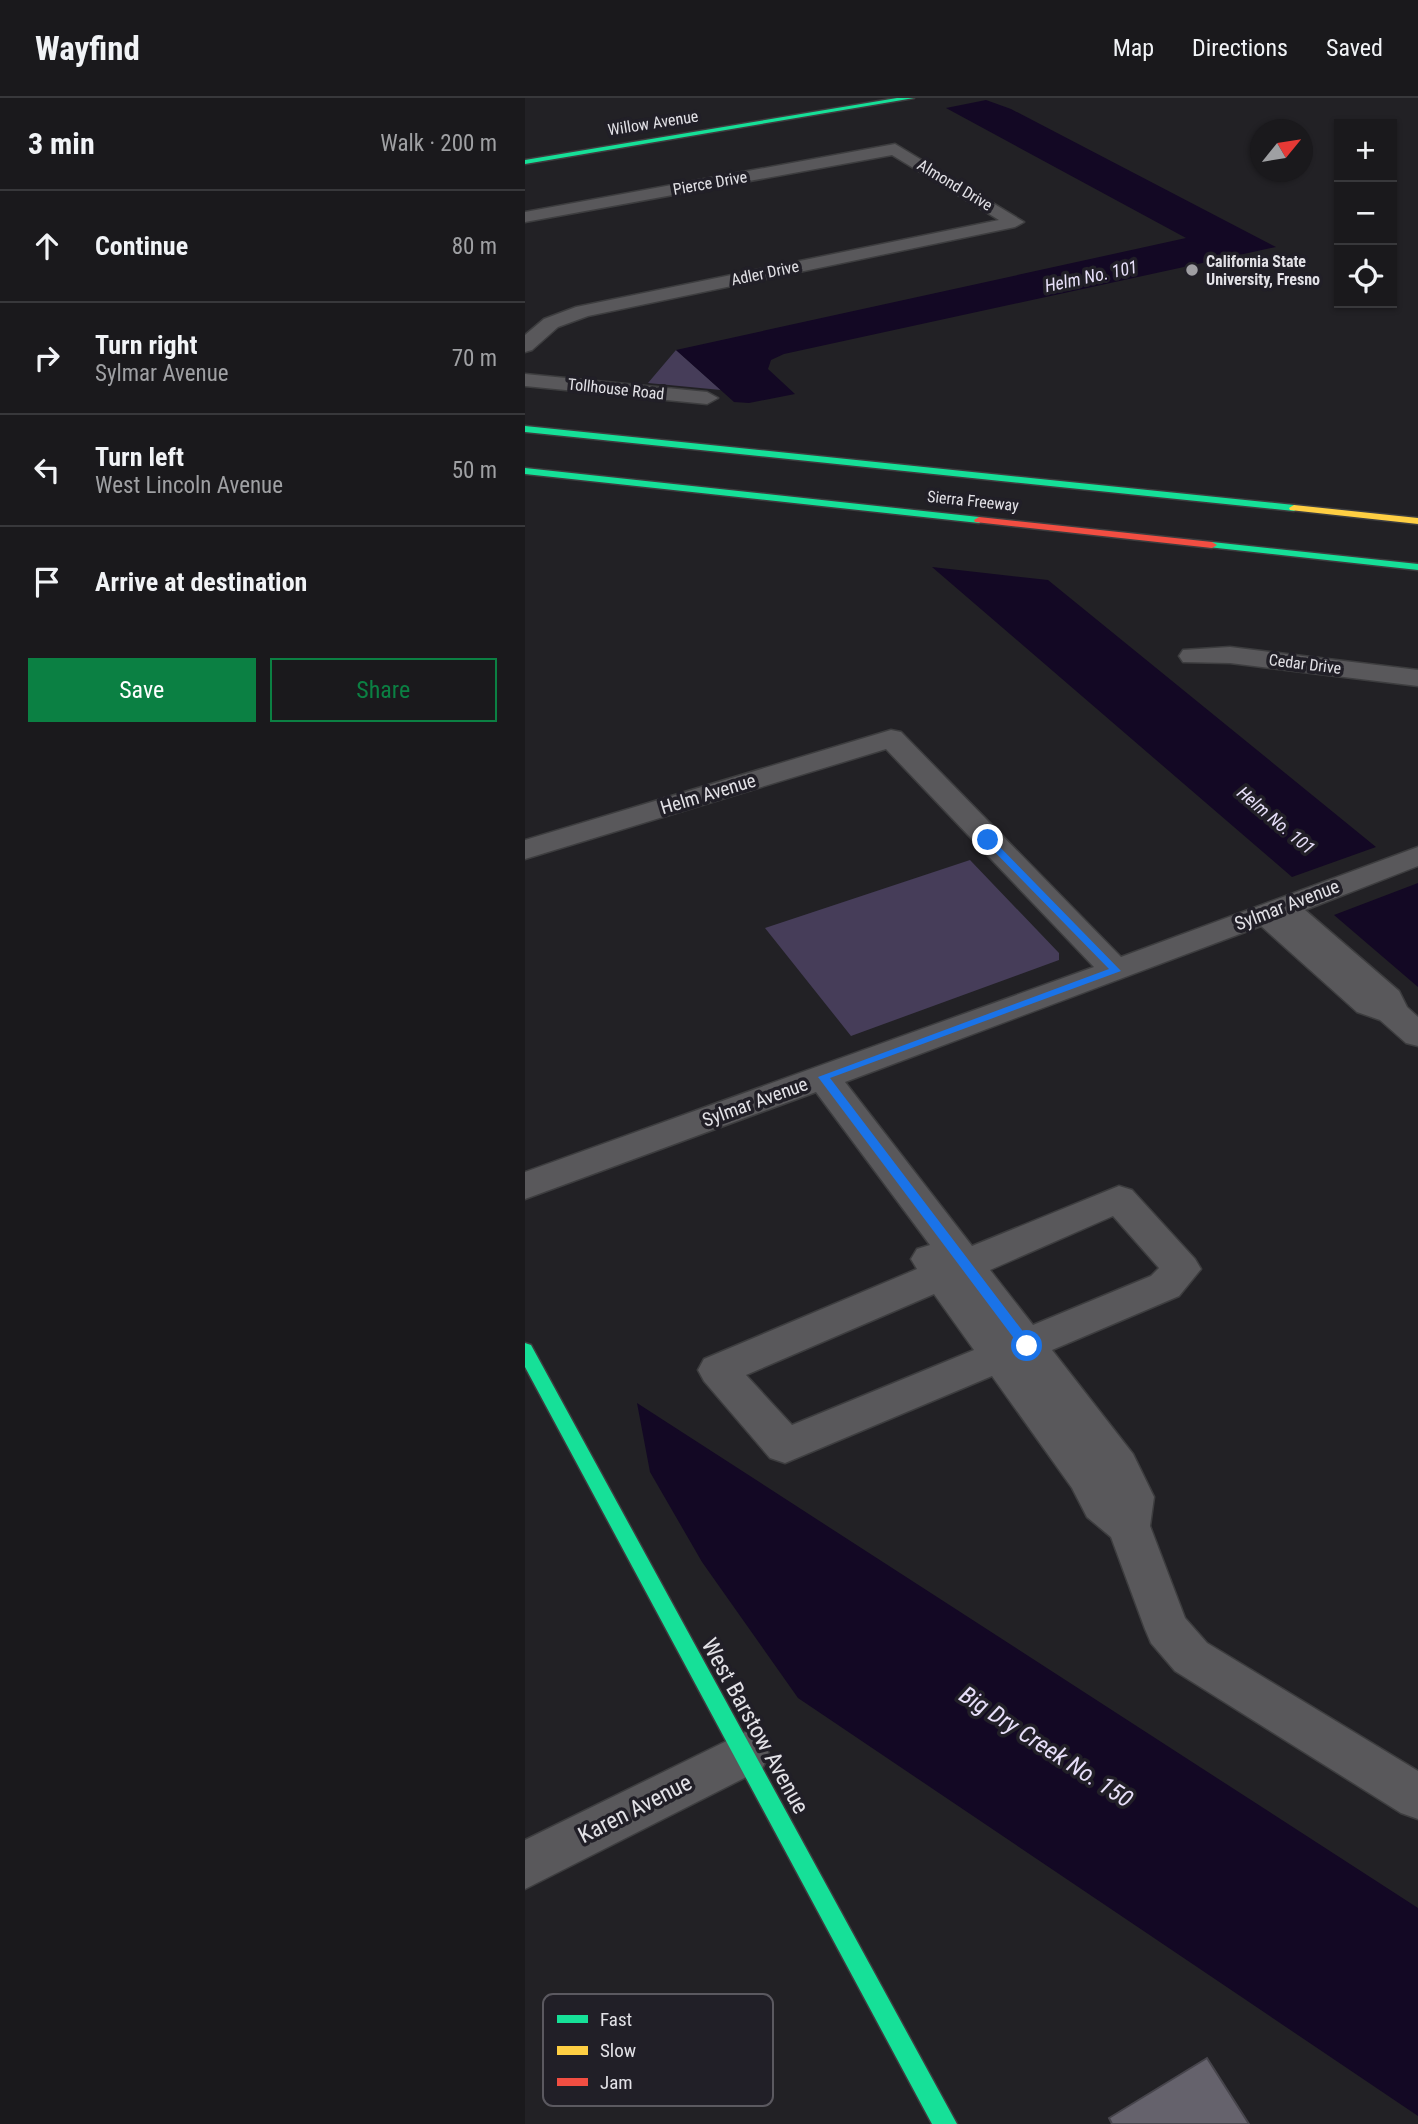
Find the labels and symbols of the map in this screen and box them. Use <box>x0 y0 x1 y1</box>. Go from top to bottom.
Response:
street label: Willow Avenue <box>606 106 700 140</box>
north arrow <box>1250 119 1313 182</box>
street label: Almond Drive <box>914 155 996 215</box>
street label: Pierce Drive <box>671 167 749 199</box>
place label: California State University, Fresno <box>1206 252 1320 289</box>
water label: Helm No. 101 <box>1043 256 1139 296</box>
street label: Adler Drive <box>729 257 801 289</box>
marker: California State University, Fresno <box>1184 262 1200 278</box>
street label: Tollhouse Road <box>567 374 665 404</box>
street label: Sierra Freeway <box>926 487 1020 515</box>
street label: Cedar Drive <box>1268 650 1342 678</box>
street label: Helm Avenue <box>658 769 759 819</box>
water label: Helm No. 101 <box>1233 782 1319 858</box>
route end <box>972 824 1003 855</box>
street label: Sylmar Avenue <box>1231 874 1343 936</box>
street label: Sylmar Avenue <box>699 1072 811 1132</box>
route start <box>1011 1330 1042 1361</box>
street label: West Barstow Avenue <box>696 1634 814 1818</box>
water label: Big Dry Creek No. 150 <box>954 1681 1138 1813</box>
street label: Karen Avenue <box>574 1769 696 1849</box>
legend <box>543 1994 773 2106</box>
text: Fast <box>600 2008 632 2031</box>
text: Slow <box>600 2039 636 2062</box>
text: Jam <box>600 2071 633 2094</box>

